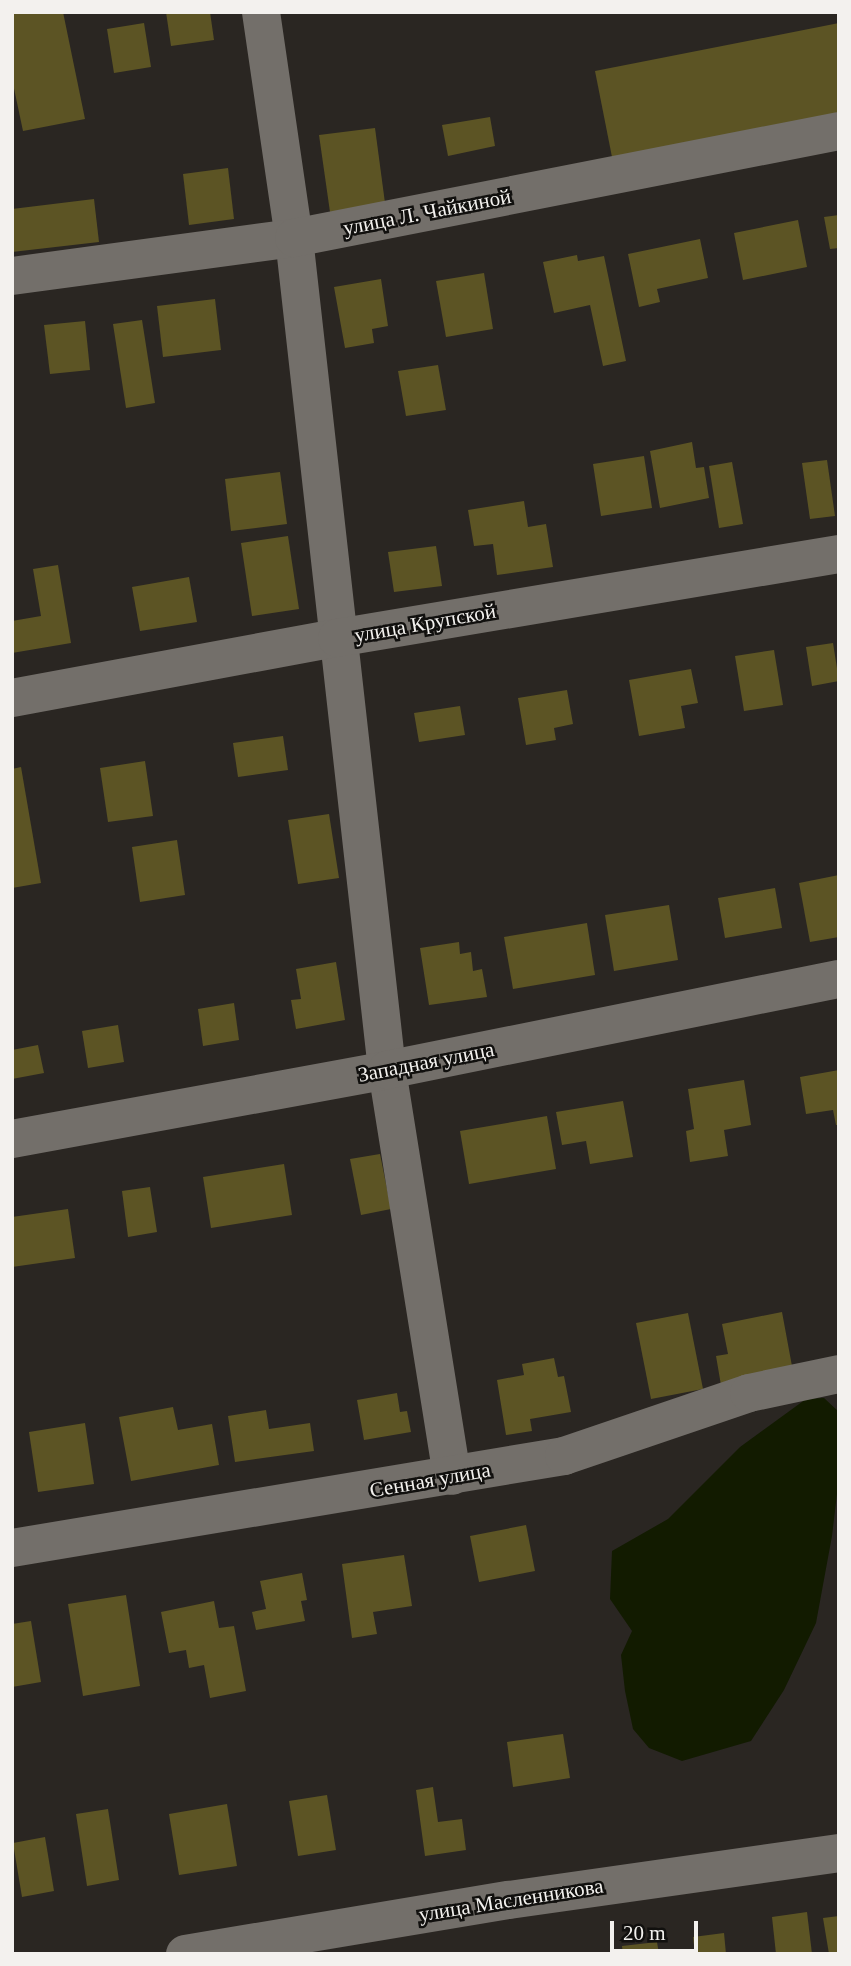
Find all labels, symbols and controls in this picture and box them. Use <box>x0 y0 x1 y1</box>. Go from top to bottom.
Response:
street label: улица Л. Чайкиной <box>341 183 513 241</box>
street label: улица Крупской <box>352 598 498 648</box>
street label: Западная улица <box>356 1036 496 1088</box>
street label: Сенная улица <box>368 1457 492 1503</box>
street label: улица Масленникова <box>417 1873 605 1927</box>
scale bar <box>613 1906 700 1950</box>
text: 20 m <box>623 1921 666 1945</box>

